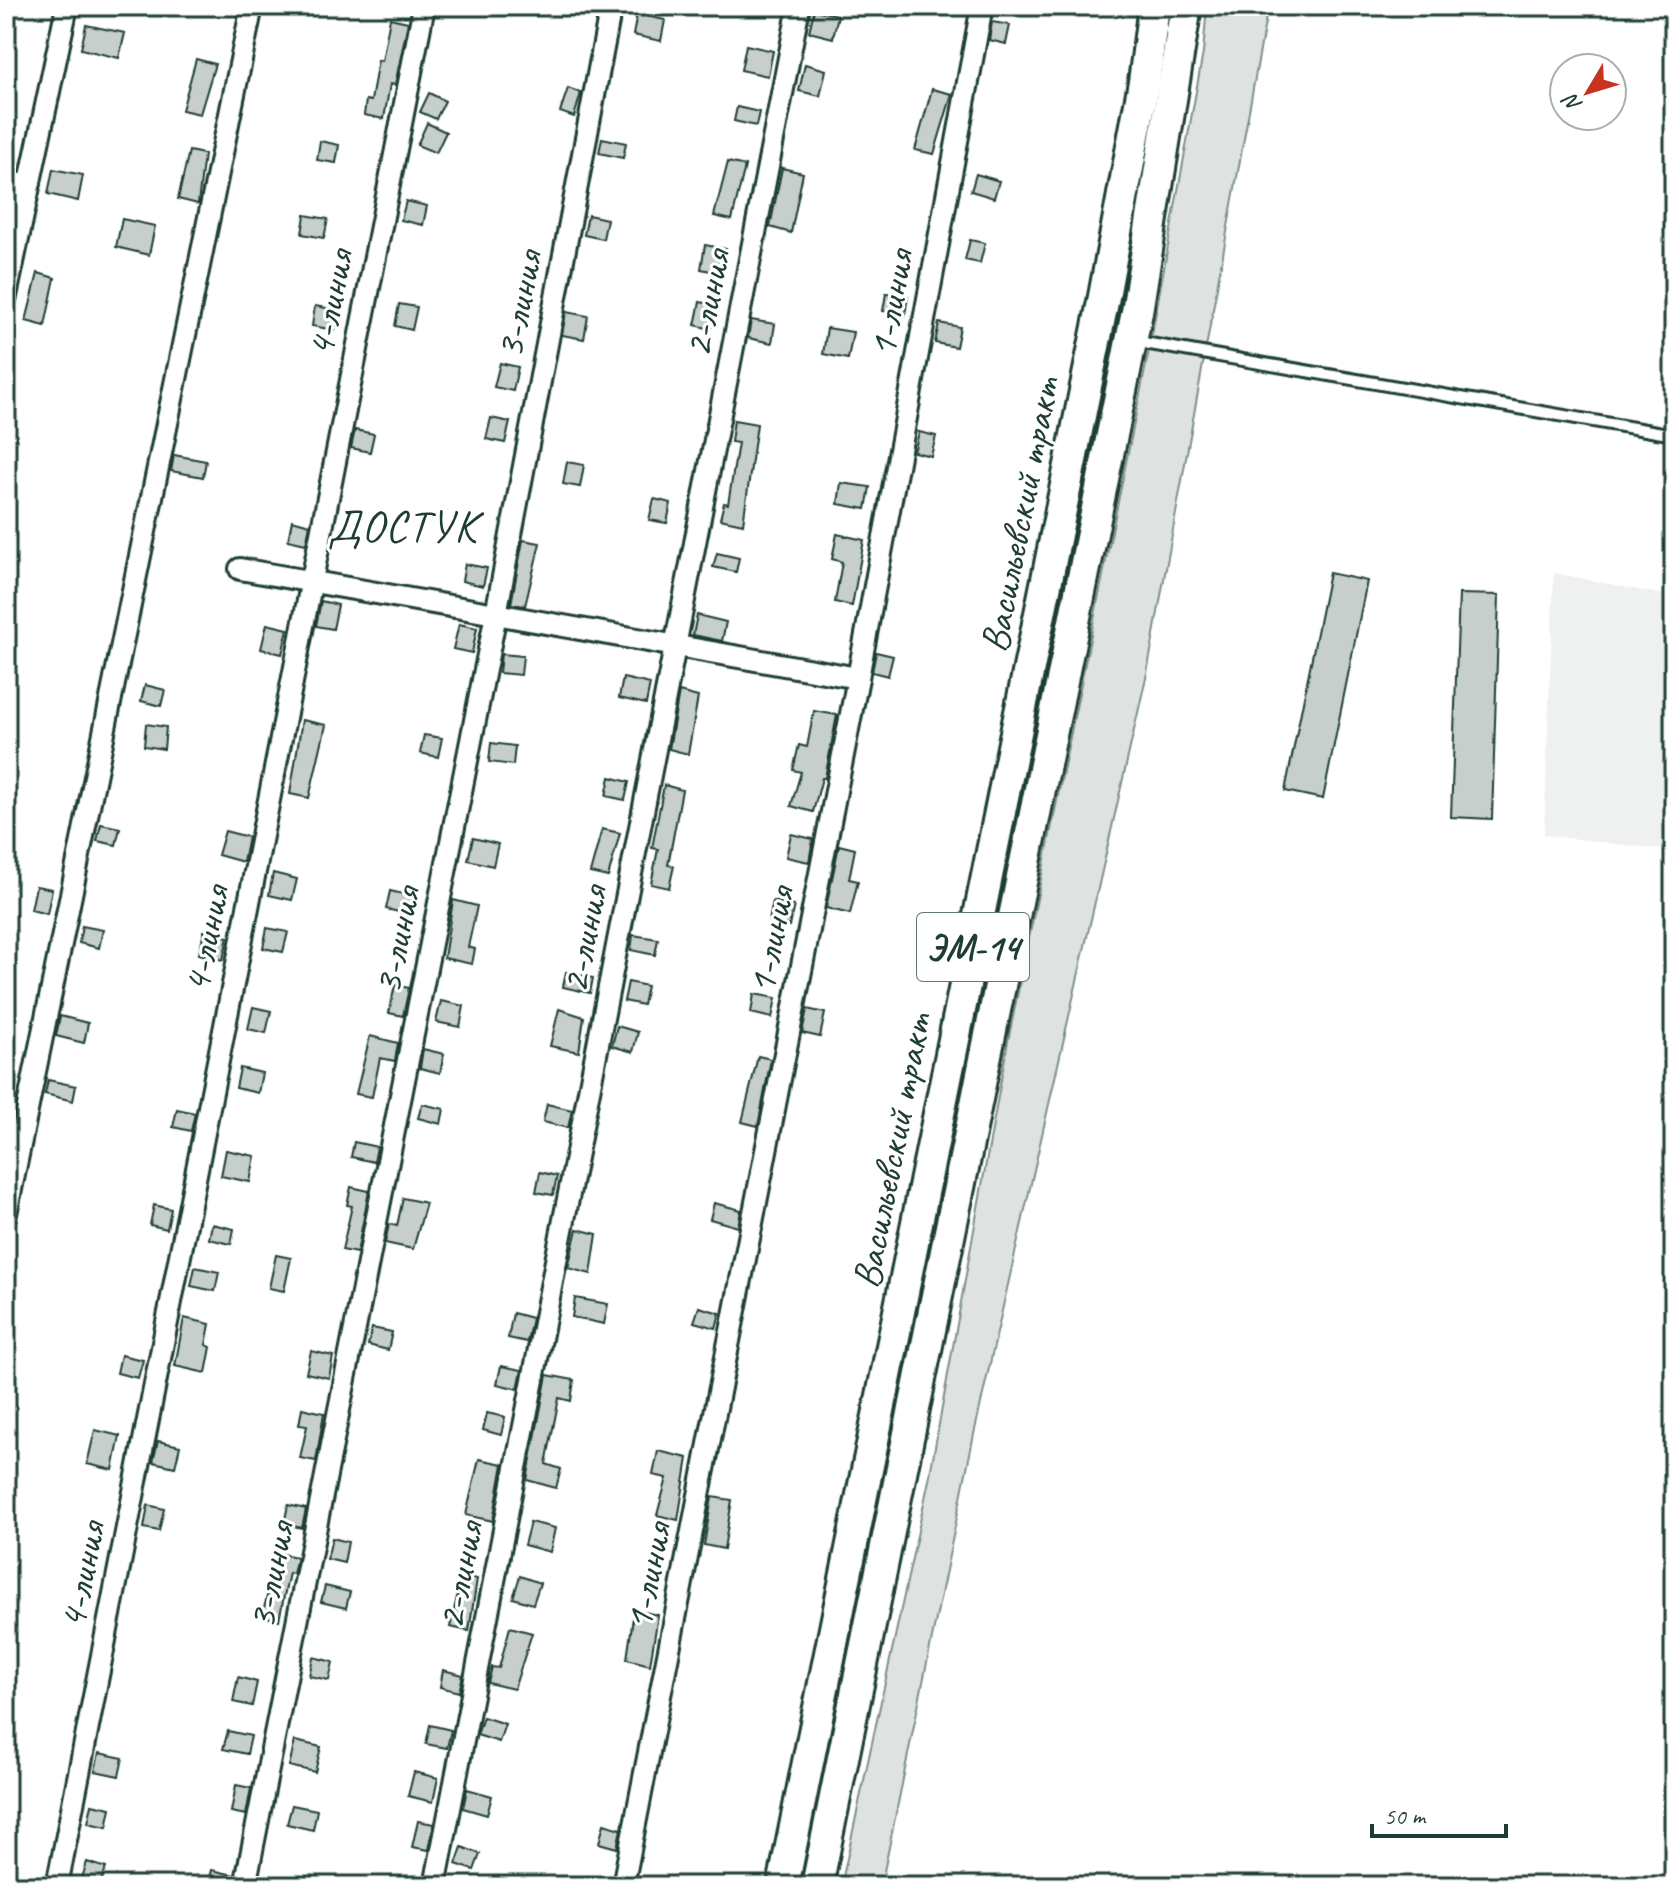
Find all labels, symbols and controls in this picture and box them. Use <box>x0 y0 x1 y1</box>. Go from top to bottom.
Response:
north arrow <box>1548 52 1628 132</box>
text: N <box>1556 87 1588 118</box>
street label: 4-линия <box>295 242 365 361</box>
street label: 2-линия <box>672 242 742 361</box>
street label: 3-линия <box>484 243 554 362</box>
street label: 1-линия <box>857 243 926 360</box>
street label: Васильевский тракт <box>969 372 1072 656</box>
district label: ДОСТУК <box>328 499 484 554</box>
street label: 4-линия <box>171 878 241 997</box>
street label: 2-линия <box>549 878 619 997</box>
street label: 3-линия <box>362 879 432 998</box>
street label: 1-линия <box>736 879 806 998</box>
road number: ЭМ-14 <box>917 913 1029 981</box>
street label: Васильевский тракт <box>841 1008 944 1292</box>
street label: 4-линия <box>47 1514 117 1633</box>
street label: 3-линия <box>236 1514 306 1633</box>
street label: 2-линия <box>425 1514 495 1633</box>
street label: 1-линия <box>613 1515 683 1634</box>
scale bar <box>1372 1788 1506 1838</box>
text: 50 m <box>1384 1801 1427 1831</box>

